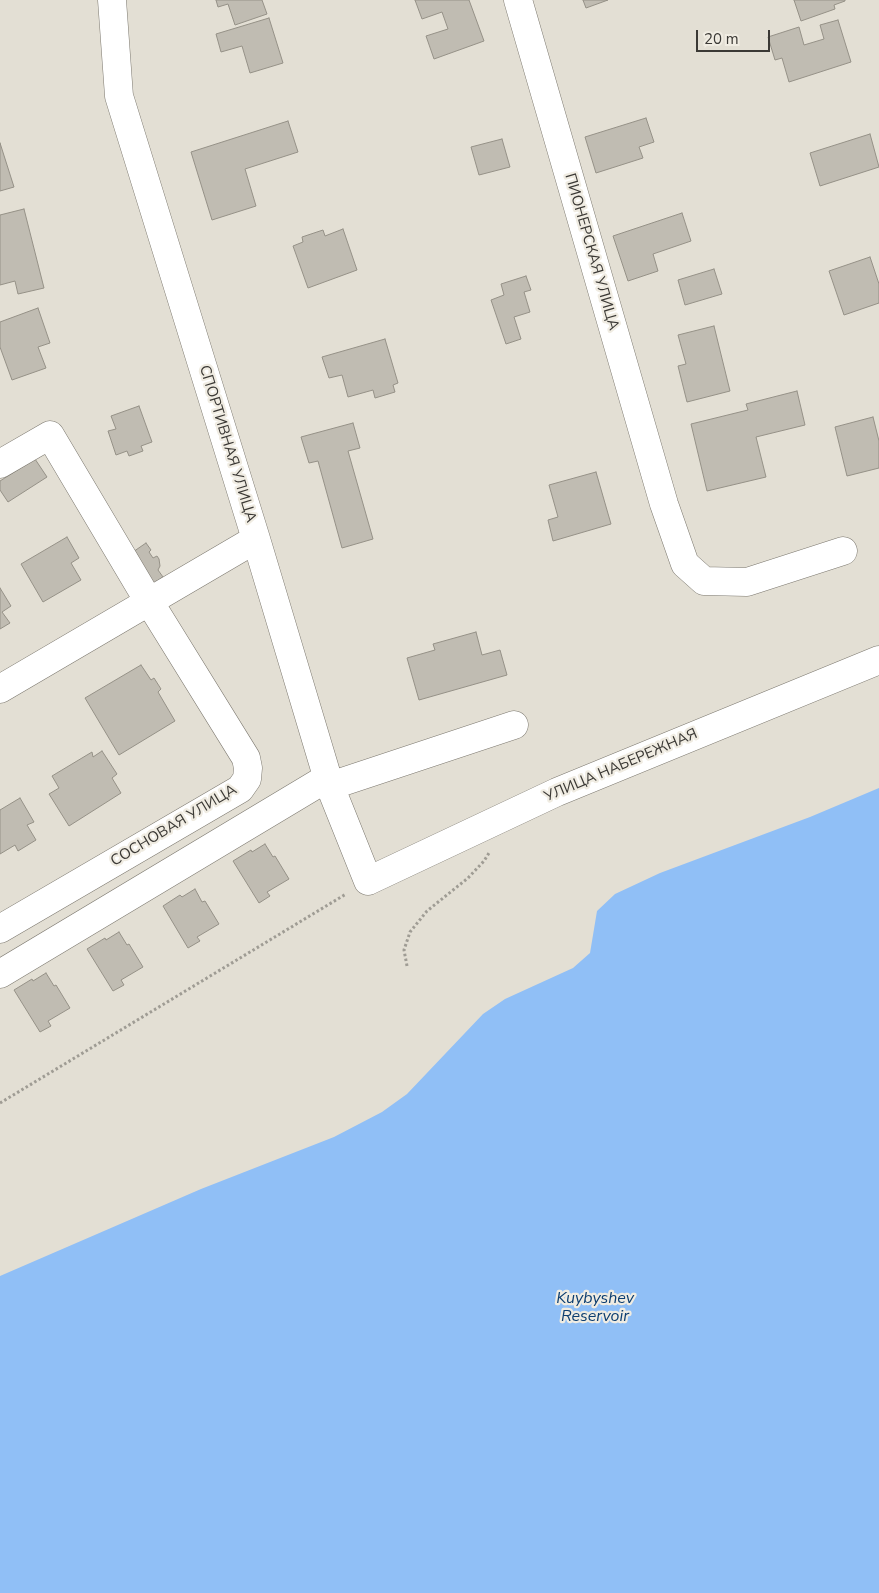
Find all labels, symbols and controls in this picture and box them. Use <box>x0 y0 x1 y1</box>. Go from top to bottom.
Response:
scale bar <box>699 20 773 52</box>
text: 20 m <box>704 29 739 49</box>
street label: ПИОНЕРСКАЯ УЛИЦА <box>560 171 622 333</box>
street label: СПОРТИВНАЯ УЛИЦА <box>195 363 259 525</box>
street label: УЛИЦА НАБЕРЕЖНАЯ <box>542 726 700 806</box>
street label: СОСНОВАЯ УЛИЦА <box>108 781 240 871</box>
water label: Kuybyshev Reservoir <box>556 1289 634 1327</box>

